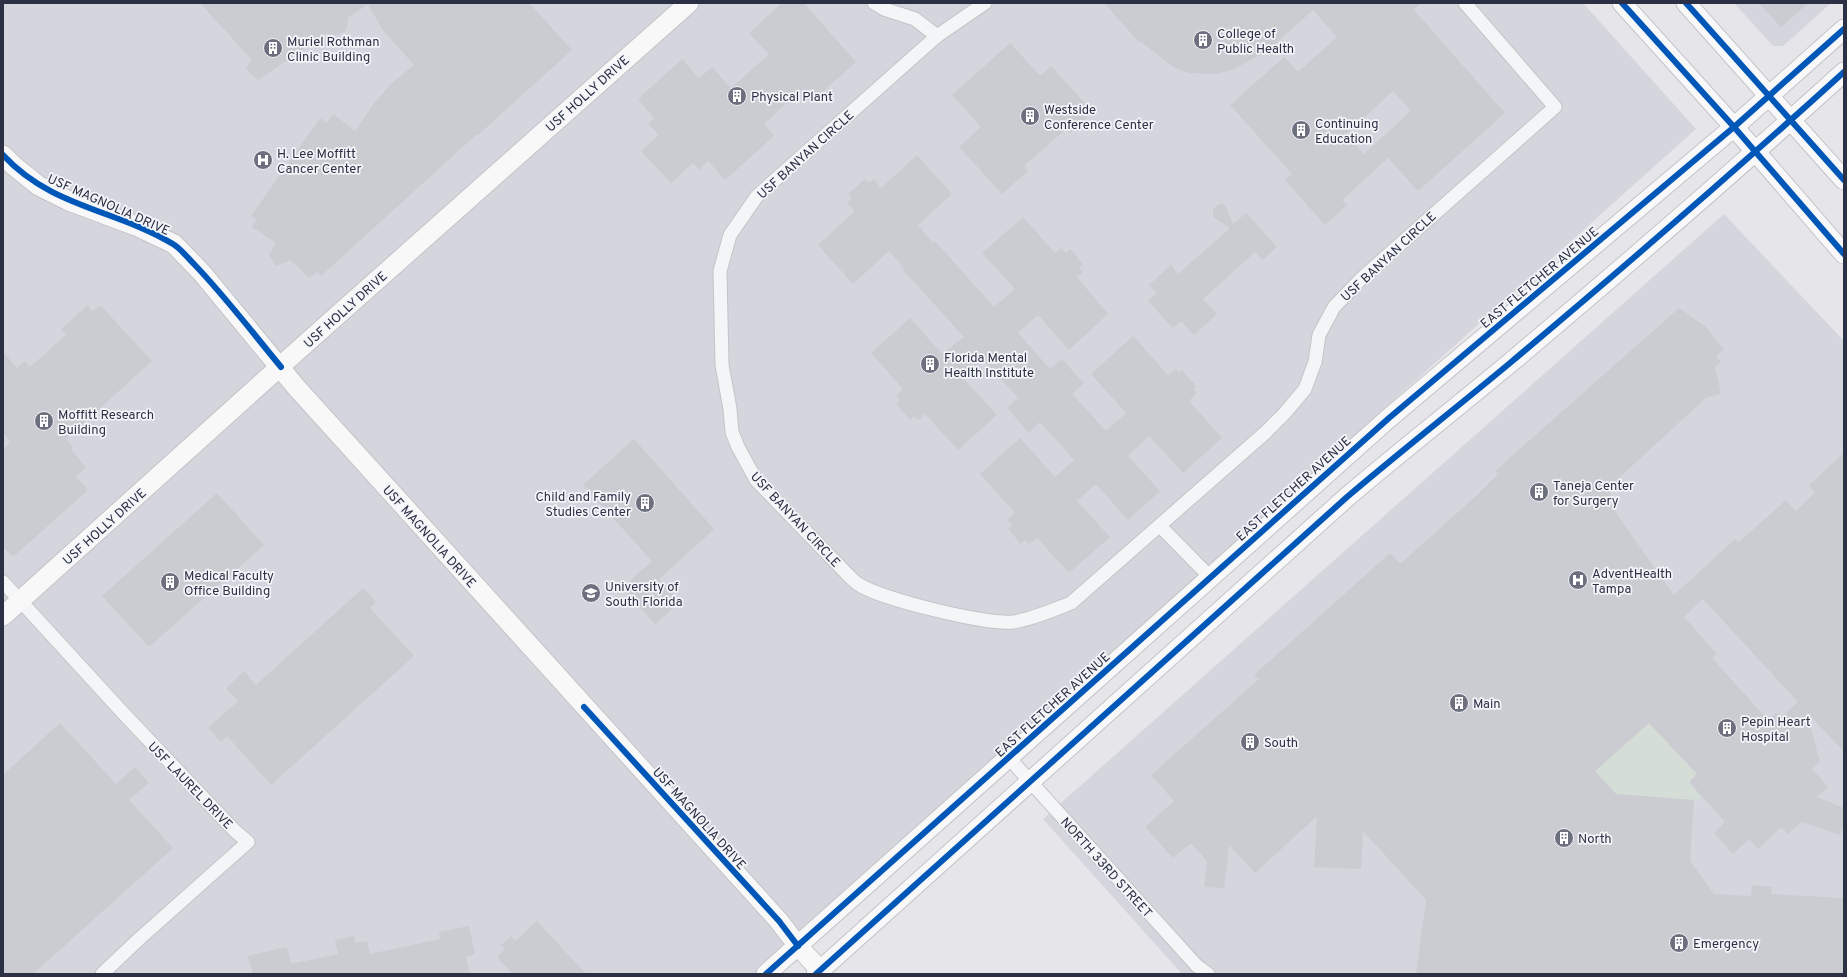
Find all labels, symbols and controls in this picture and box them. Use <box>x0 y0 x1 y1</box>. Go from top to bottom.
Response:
place label: College of Public Health <box>1217 27 1294 58</box>
building icon: College of Public Health <box>1192 29 1214 51</box>
place label: Muriel Rothman Clinic Building <box>287 35 380 66</box>
building icon: Muriel Rothman Clinic Building <box>262 37 284 59</box>
street label: USF HOLLY DRIVE <box>543 53 633 136</box>
building icon: Physical Plant <box>726 85 748 107</box>
place label: Physical Plant <box>751 90 833 106</box>
place label: Westside Conference Center <box>1044 103 1154 134</box>
building icon: Westside Conference Center <box>1019 105 1041 127</box>
street label: USF BANYAN CIRCLE <box>755 108 858 203</box>
place label: Continuing Education <box>1315 117 1379 148</box>
building icon: Continuing Education <box>1290 119 1312 141</box>
place label: H. Lee Moffitt Cancer Center <box>277 147 361 178</box>
hospital icon: H. Lee Moffitt Cancer Center <box>252 149 274 171</box>
street label: USF MAGNOLIA DRIVE <box>45 172 172 240</box>
street label: USF BANYAN CIRCLE <box>1338 209 1440 306</box>
street label: EAST FLETCHER AVENUE <box>1478 224 1603 333</box>
street label: USF HOLLY DRIVE <box>301 269 391 352</box>
place label: Florida Mental Health Institute <box>944 351 1034 382</box>
building icon: Florida Mental Health Institute <box>919 353 941 375</box>
place label: Moffitt Research Building <box>58 408 154 439</box>
building icon: Moffitt Research Building <box>33 410 55 432</box>
street label: EAST FLETCHER AVENUE <box>1234 434 1355 545</box>
street label: USF BANYAN CIRCLE <box>746 469 843 571</box>
place label: Taneja Center for Surgery <box>1553 479 1634 510</box>
building icon: Taneja Center for Surgery <box>1528 481 1550 503</box>
street label: USF MAGNOLIA DRIVE <box>378 483 479 592</box>
street label: USF HOLLY DRIVE <box>60 486 150 569</box>
place label: Child and Family Studies Center <box>535 490 631 521</box>
building icon: Child and Family Studies Center <box>634 492 656 514</box>
place label: AdventHealth Tampa <box>1592 567 1672 598</box>
place label: Medical Faculty Office Building <box>184 569 274 600</box>
hospital icon: AdventHealth Tampa <box>1567 569 1589 591</box>
building icon: Medical Faculty Office Building <box>159 571 181 593</box>
place label: University of South Florida <box>605 580 683 611</box>
school or university icon: University of South Florida <box>580 582 602 604</box>
street label: EAST FLETCHER AVENUE <box>993 650 1114 761</box>
building icon: Main <box>1448 692 1470 714</box>
place label: Main <box>1473 697 1501 713</box>
place label: Pepin Heart Hospital <box>1741 715 1811 746</box>
building icon: Pepin Heart Hospital <box>1716 717 1738 739</box>
building icon: South <box>1239 731 1261 753</box>
place label: South <box>1264 736 1298 752</box>
street label: USF LAUREL DRIVE <box>144 739 235 833</box>
street label: USF MAGNOLIA DRIVE <box>648 765 749 874</box>
street label: NORTH 33RD STREET <box>1056 815 1155 922</box>
building icon: North <box>1553 827 1575 849</box>
place label: North <box>1578 832 1612 848</box>
building icon: Emergency <box>1668 932 1690 954</box>
place label: Emergency <box>1693 937 1759 953</box>

